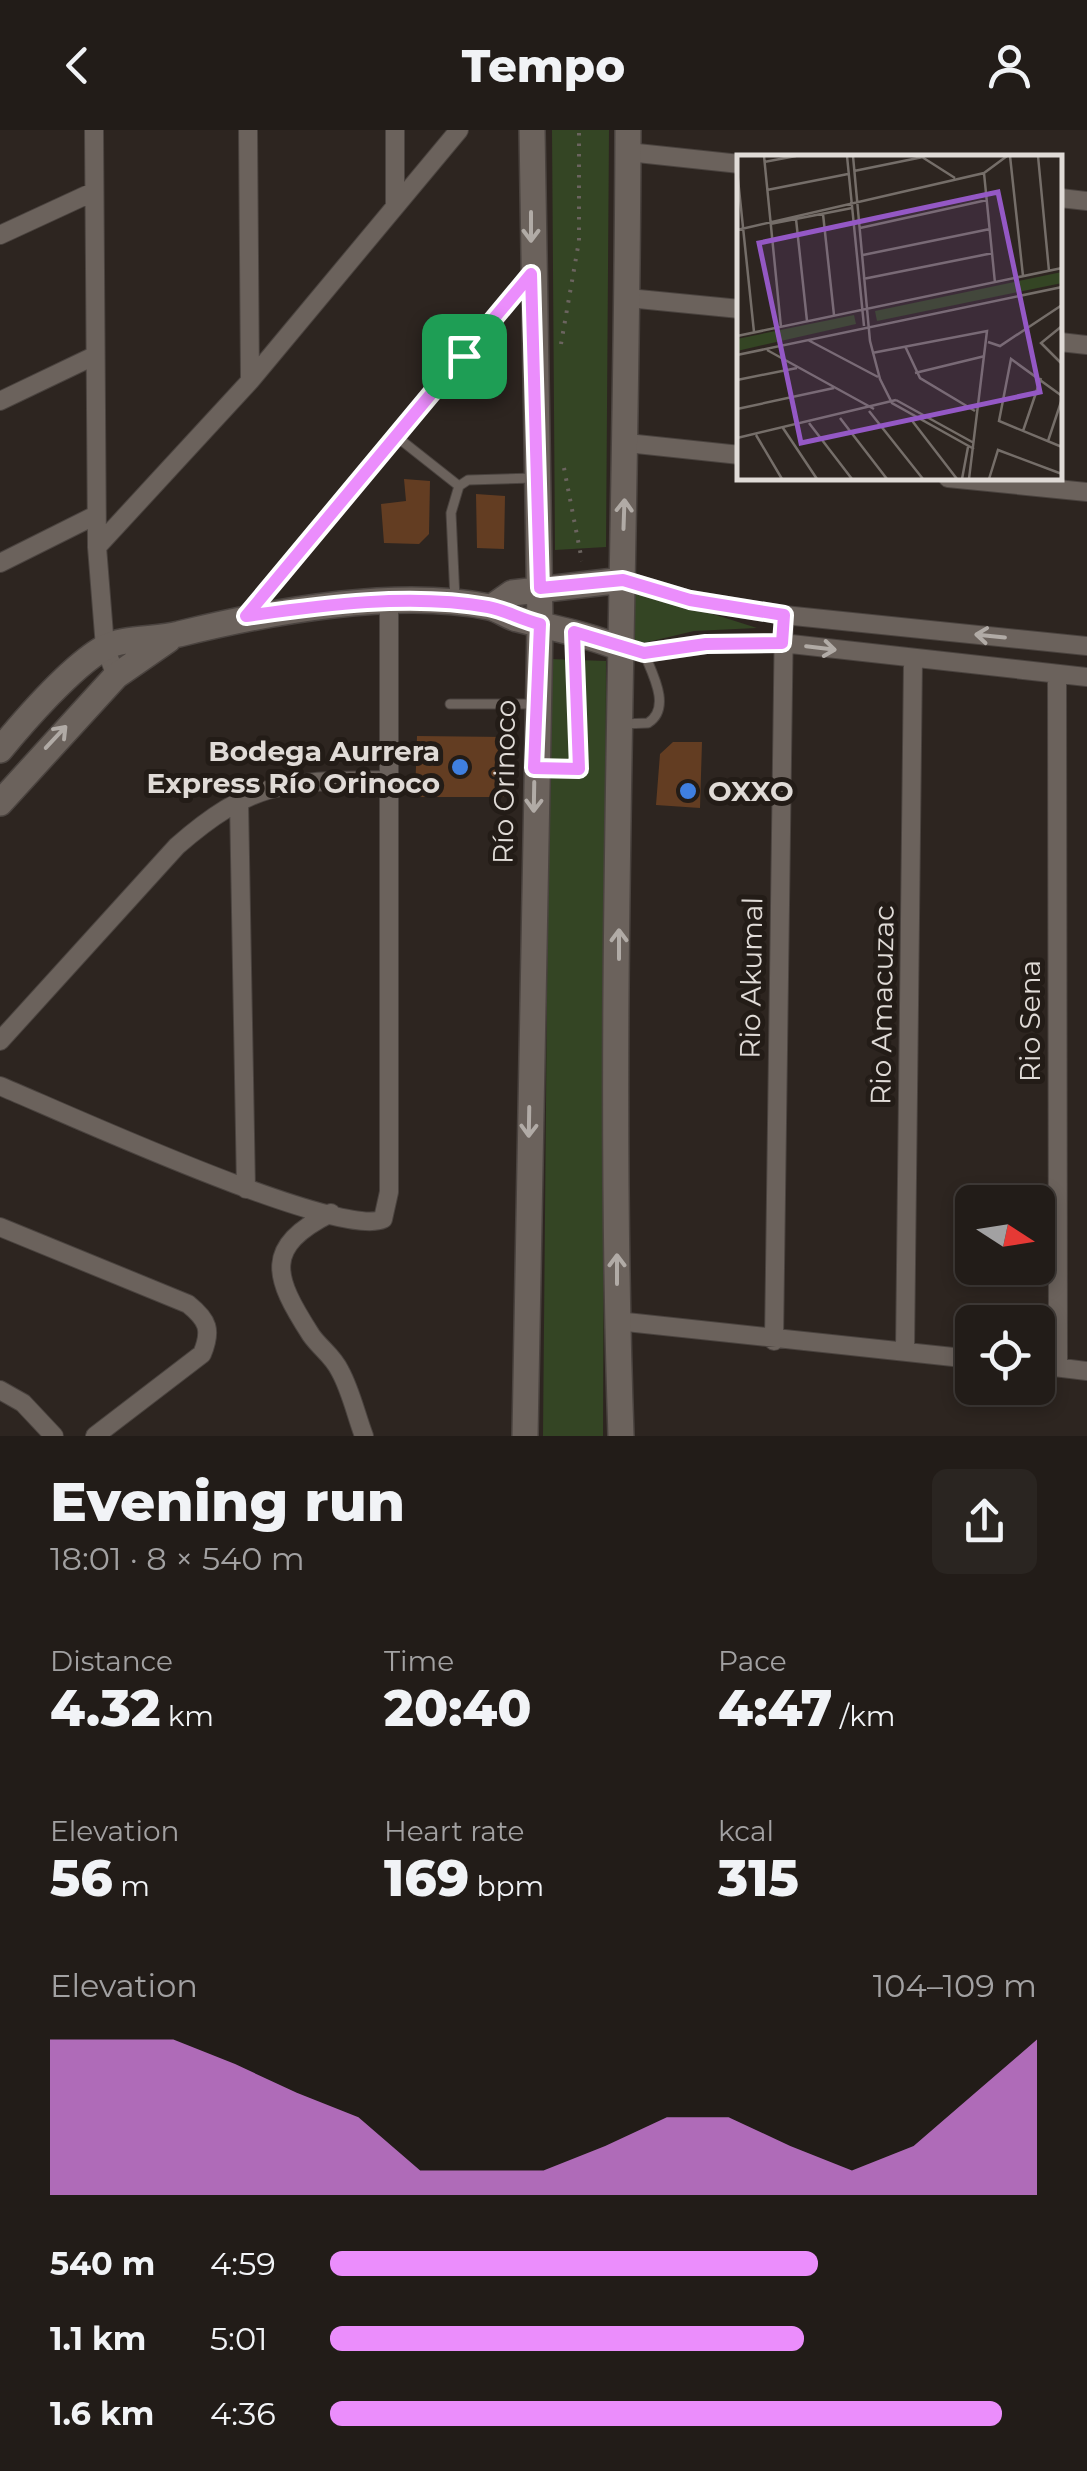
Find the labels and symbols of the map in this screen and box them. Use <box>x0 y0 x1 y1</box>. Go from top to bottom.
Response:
inset map <box>737 155 1062 480</box>
one-way arrow <box>522 210 540 243</box>
pin <box>422 314 507 399</box>
one-way arrow <box>615 498 634 530</box>
one-way arrow <box>974 627 1007 646</box>
one-way arrow <box>804 639 836 658</box>
street label: Río Orinoco <box>486 700 522 864</box>
one-way arrow <box>44 726 68 750</box>
place label: Bodega Aurrera Express Río Orinoco <box>146 734 440 800</box>
marker: Bodega Aurrera Express Río Orinoco <box>449 756 471 778</box>
place label: OXXO <box>708 774 794 808</box>
marker: OXXO <box>677 780 699 802</box>
one-way arrow <box>524 781 543 813</box>
street label: Rio Akumal <box>733 897 769 1059</box>
street label: Rio Amacuzac <box>863 905 901 1105</box>
one-way arrow <box>610 928 628 960</box>
street label: Rio Sena <box>1013 960 1047 1082</box>
one-way arrow <box>520 1106 539 1138</box>
north arrow <box>955 1185 1055 1285</box>
one-way arrow <box>608 1253 626 1286</box>

